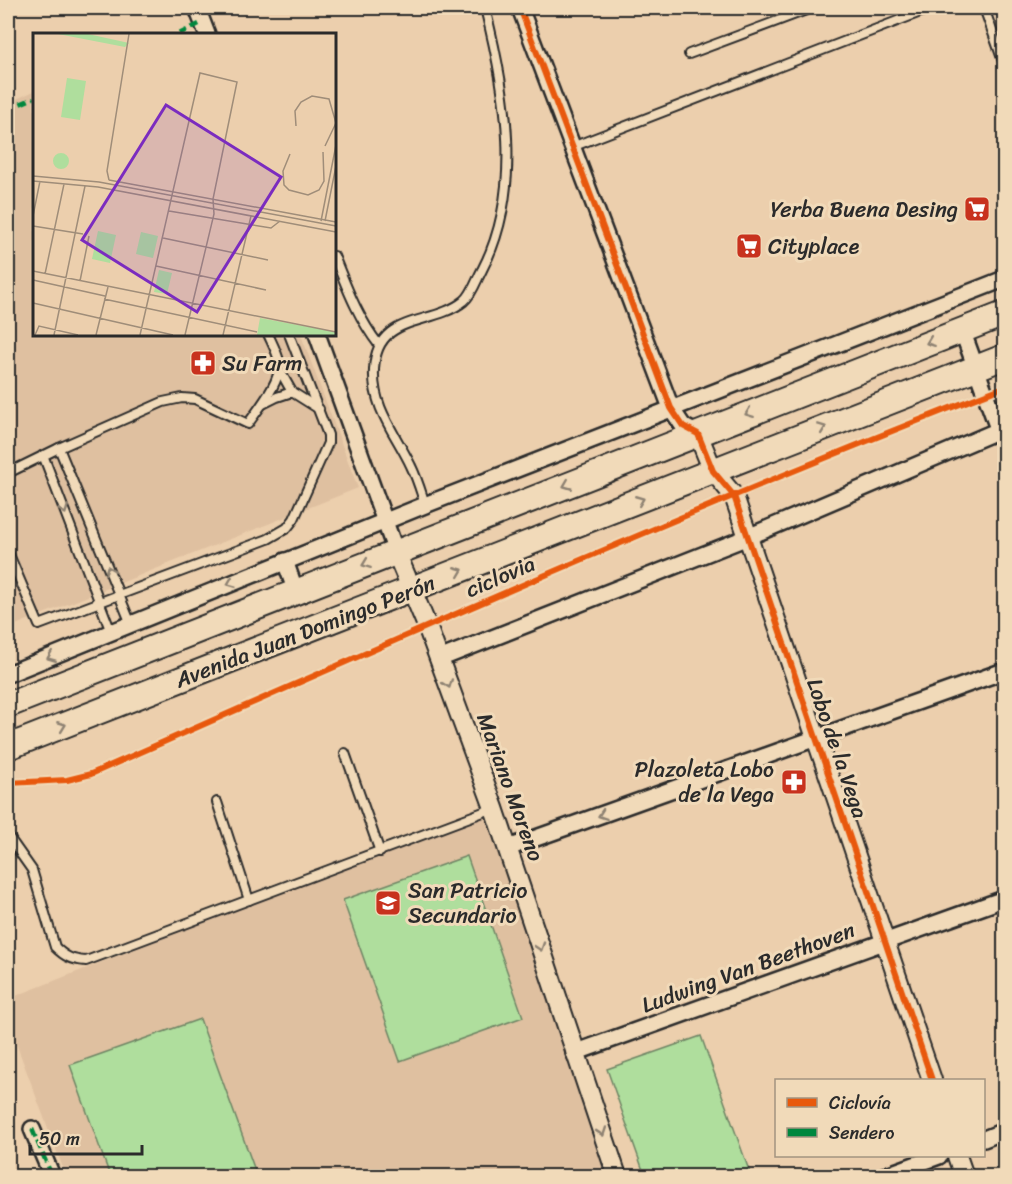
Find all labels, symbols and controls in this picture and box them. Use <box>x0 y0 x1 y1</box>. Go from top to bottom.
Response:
inset map <box>33 33 336 336</box>
place label: Yerba Buena Desing <box>771 190 958 229</box>
supermarket icon: Yerba Buena Desing <box>962 194 992 224</box>
place label: Cityplace <box>768 227 860 266</box>
supermarket icon: Cityplace <box>734 231 764 261</box>
one-way arrow <box>926 335 936 348</box>
place label: Su Farm <box>222 344 302 383</box>
pharmacy icon: Su Farm <box>188 348 218 378</box>
one-way arrow <box>744 406 755 419</box>
one-way arrow <box>816 423 827 435</box>
one-way arrow <box>563 478 574 490</box>
one-way arrow <box>634 494 645 507</box>
one-way arrow <box>56 504 69 514</box>
street label: ciclovia <box>459 544 541 609</box>
one-way arrow <box>362 557 373 569</box>
street label: Avenida Juan Domingo Perón <box>168 564 441 699</box>
one-way arrow <box>104 565 116 576</box>
one-way arrow <box>453 566 464 579</box>
one-way arrow <box>226 576 237 588</box>
one-way arrow <box>46 650 57 662</box>
street label: Lobo de la Vega <box>795 673 880 824</box>
one-way arrow <box>441 678 454 689</box>
street label: Mariano Moreno <box>466 707 555 867</box>
one-way arrow <box>56 721 67 733</box>
place label: Plazoleta Lobo de la Vega <box>634 750 774 814</box>
pharmacy icon: Plazoleta Lobo de la Vega <box>779 767 809 797</box>
one-way arrow <box>597 808 608 821</box>
place label: San Patricio Secundario <box>408 871 527 935</box>
school or university icon: San Patricio Secundario <box>373 888 403 918</box>
street label: Ludwing Van Beethoven <box>636 911 861 1024</box>
one-way arrow <box>533 941 545 952</box>
legend <box>775 1079 985 1157</box>
text: Ciclovía <box>829 1087 891 1119</box>
text: Sendero <box>829 1117 894 1149</box>
scale bar <box>30 1118 142 1156</box>
text: 50 m <box>39 1123 80 1155</box>
one-way arrow <box>594 1126 607 1137</box>

